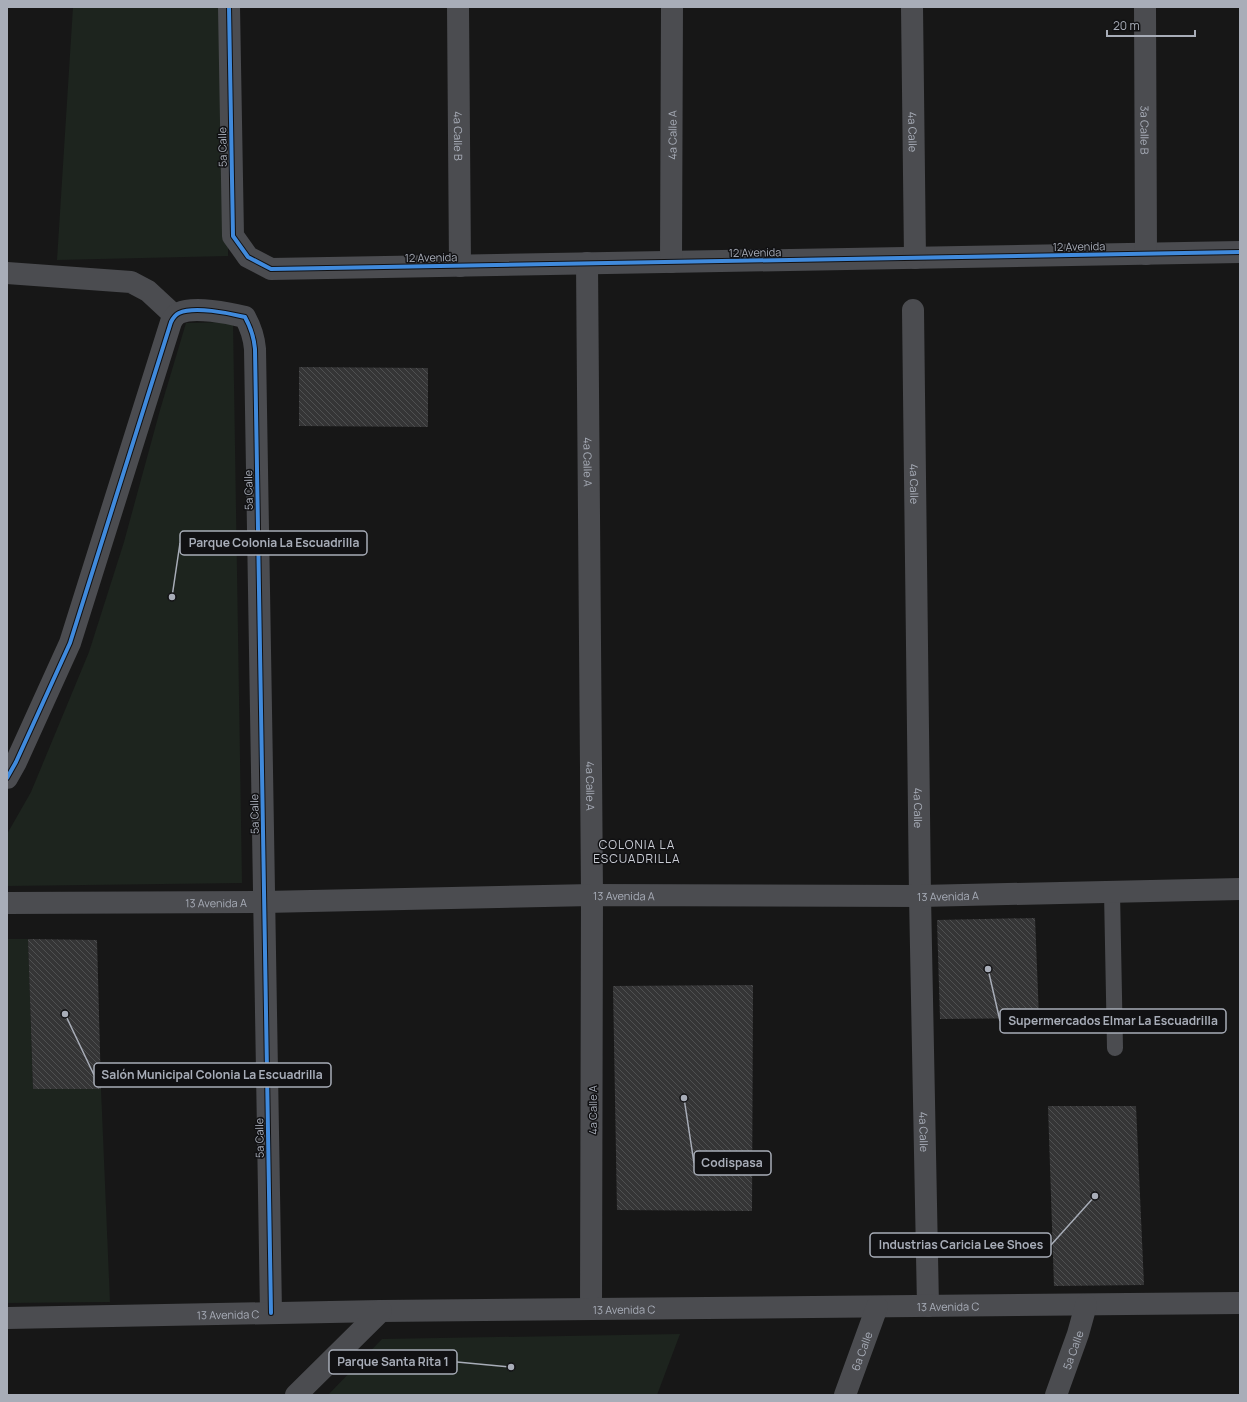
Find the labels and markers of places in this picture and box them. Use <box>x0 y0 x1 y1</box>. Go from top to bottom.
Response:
callout: Parque Colonia La Escuadrilla <box>180 531 367 555</box>
callout: Supermercados Elmar La Escuadrilla <box>1000 1009 1226 1033</box>
callout: Salón Municipal Colonia La Escuadrilla <box>94 1063 331 1087</box>
callout: Codispasa <box>694 1151 771 1175</box>
callout: Industrias Caricia Lee Shoes <box>870 1233 1051 1257</box>
callout: Parque Santa Rita 1 <box>329 1350 457 1374</box>

